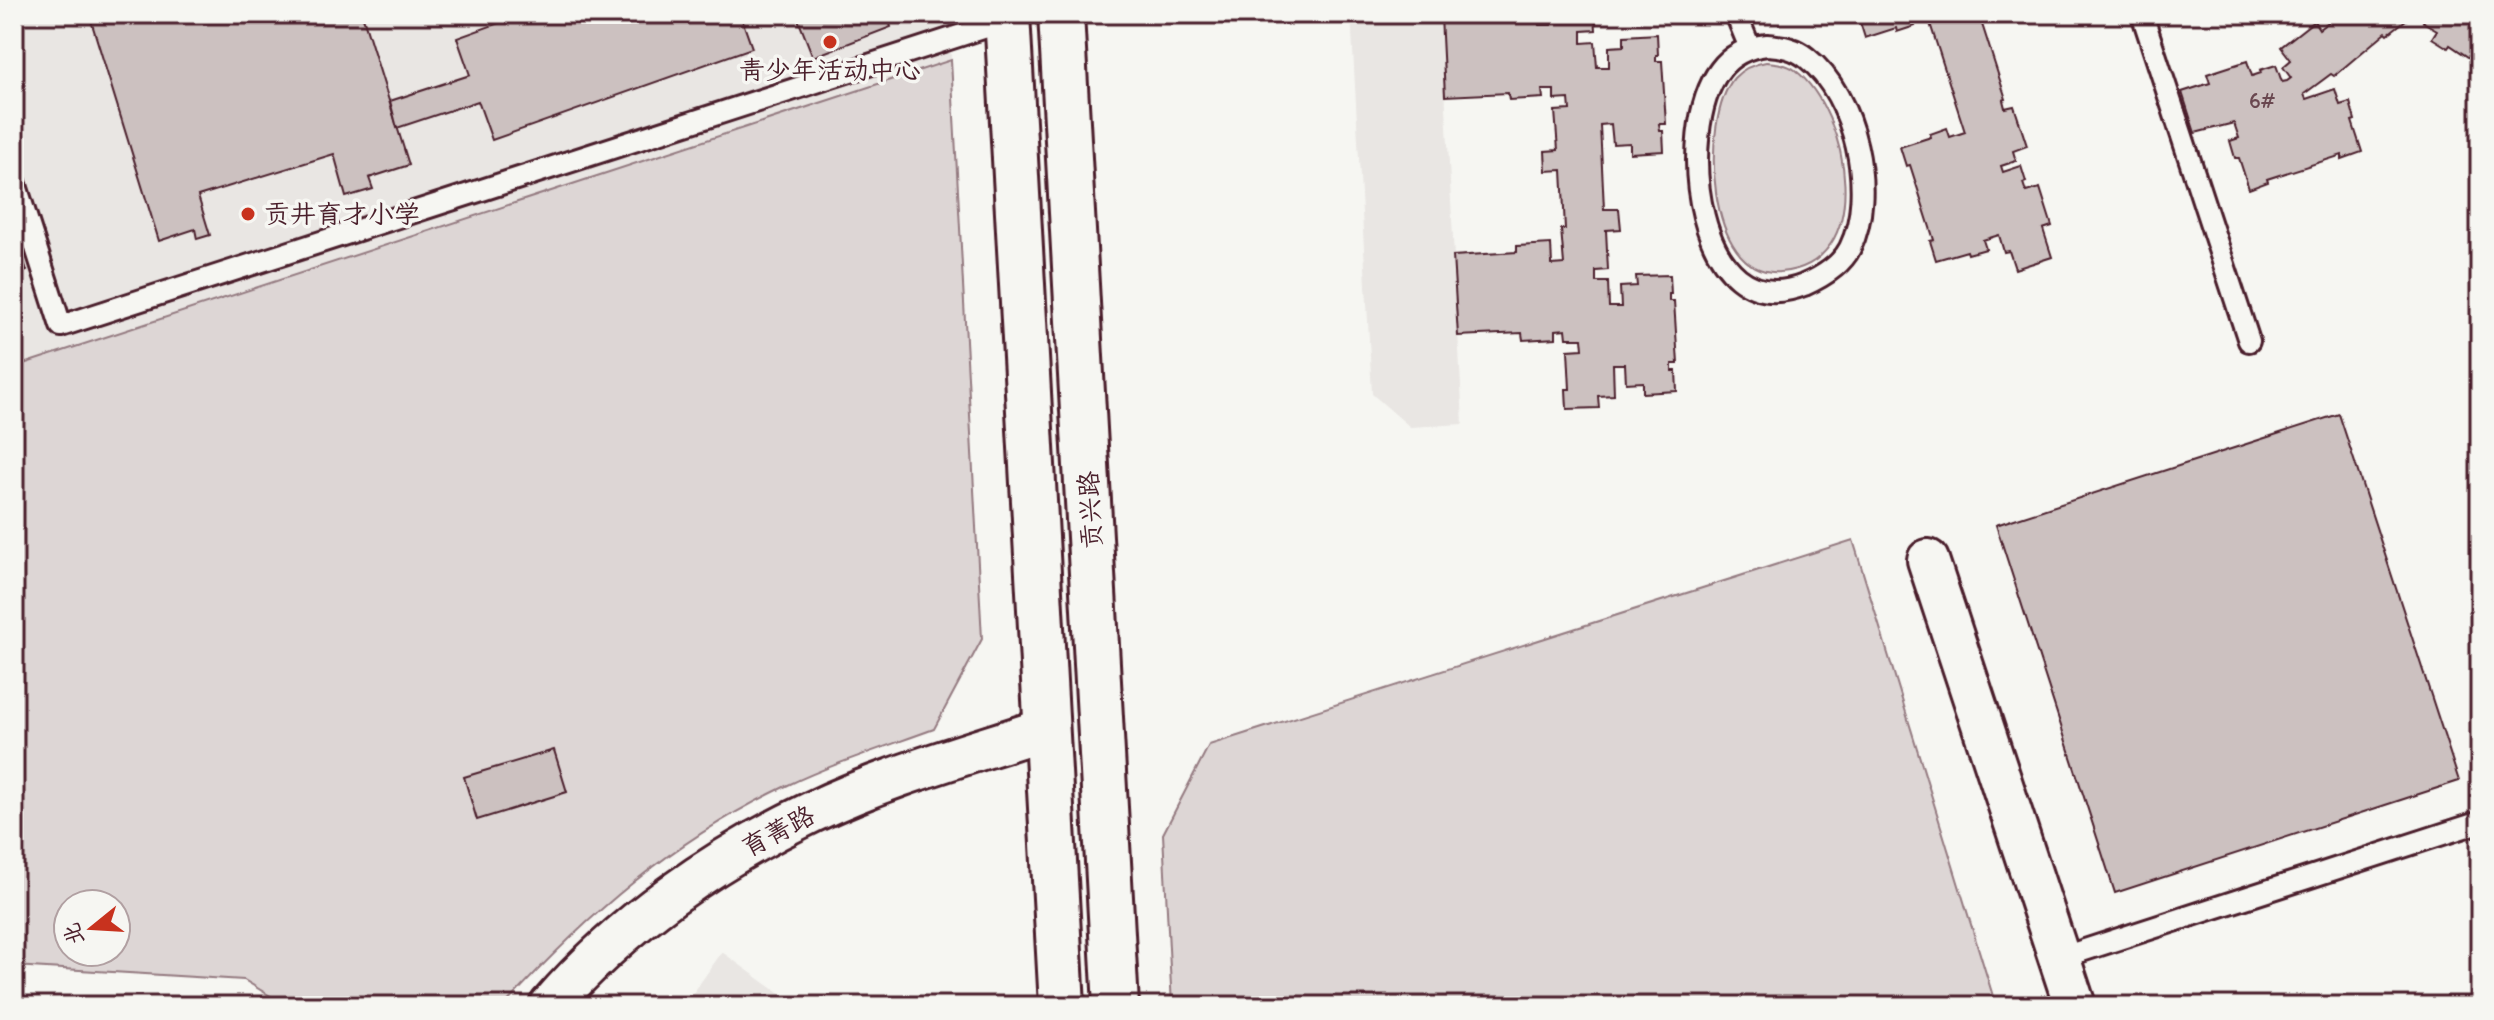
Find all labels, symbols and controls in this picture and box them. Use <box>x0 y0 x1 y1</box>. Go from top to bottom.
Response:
marker: 青少年活动中心 <box>821 33 839 51</box>
place label: 青少年活动中心 <box>739 54 921 86</box>
house number: 6# <box>2249 87 2276 114</box>
place label: 贡井育才小学 <box>264 198 420 230</box>
marker: 贡井育才小学 <box>239 205 257 223</box>
street label: 贡兴路 <box>1072 470 1108 550</box>
street label: 育菁路 <box>736 799 820 863</box>
north arrow <box>52 888 132 968</box>
text: 北 <box>57 919 90 949</box>

